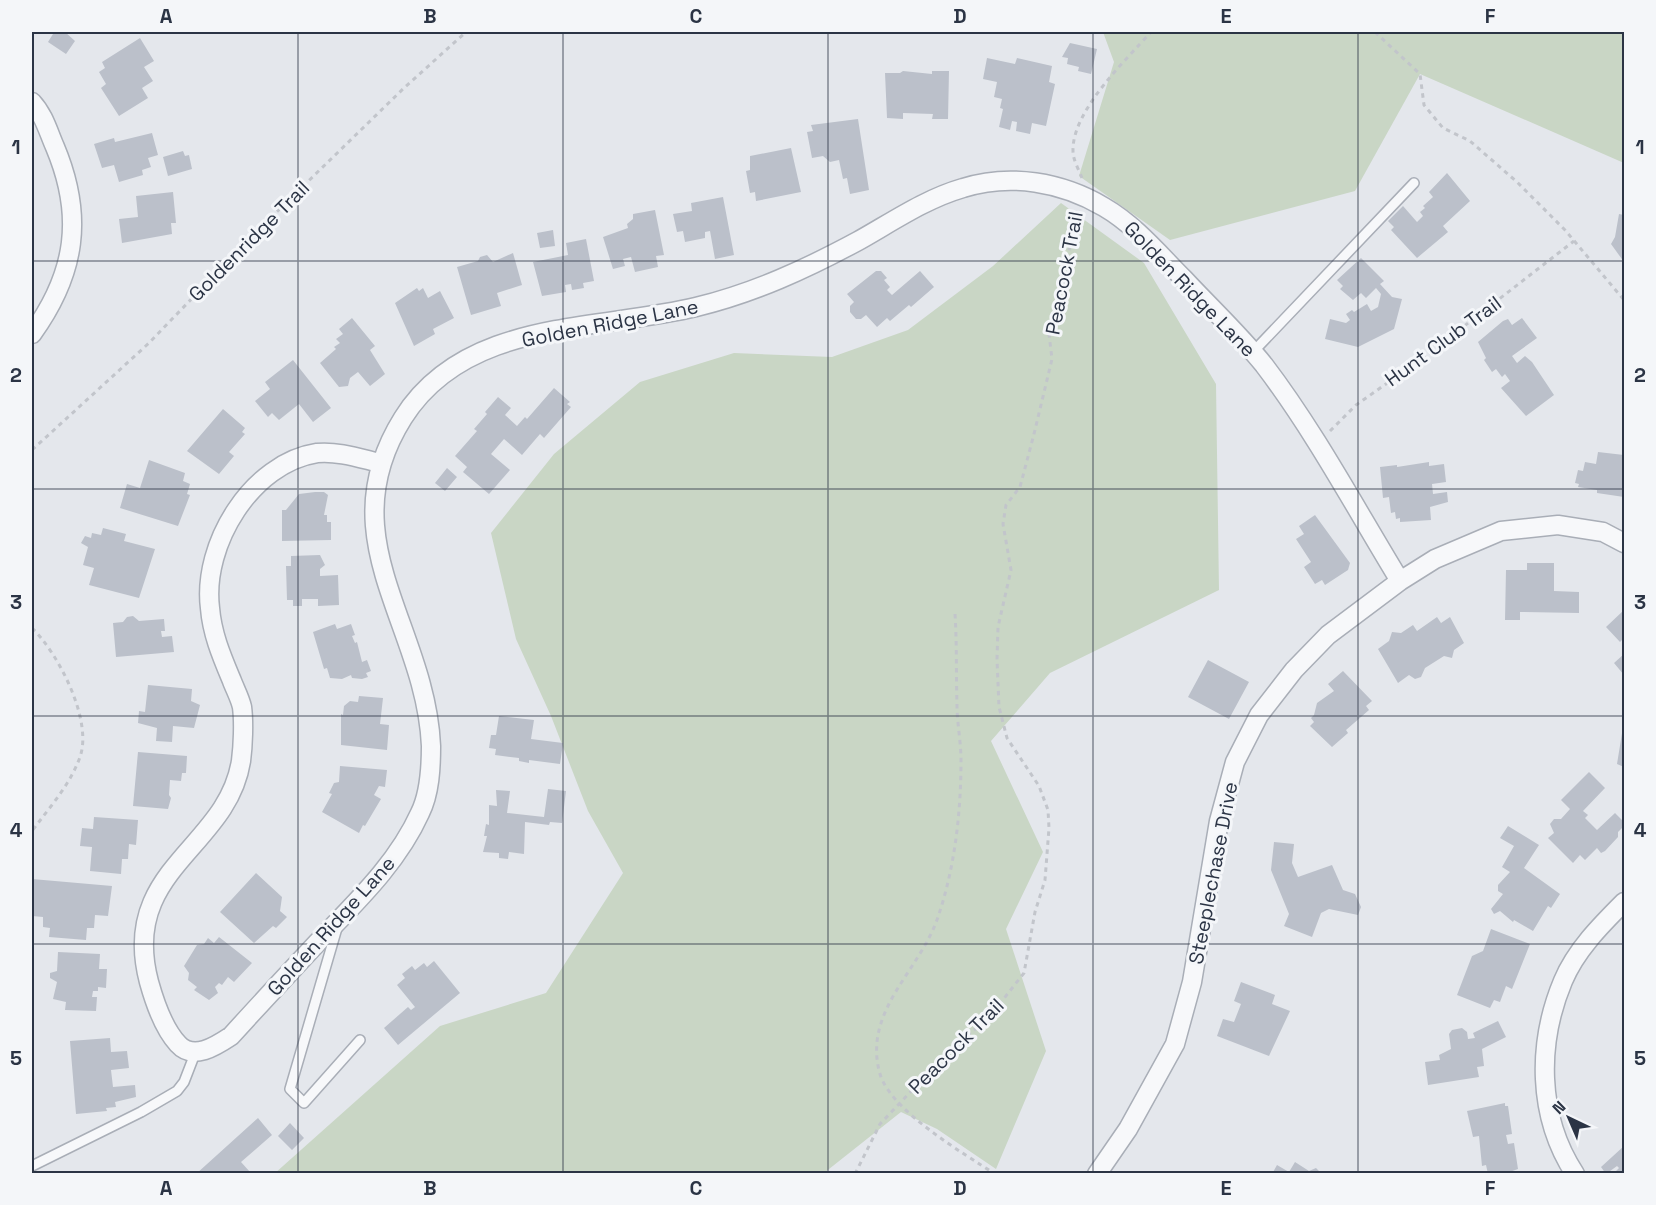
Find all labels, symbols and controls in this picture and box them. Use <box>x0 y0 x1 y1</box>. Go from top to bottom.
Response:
text: A <box>160 3 173 29</box>
text: B <box>423 3 437 29</box>
text: C <box>690 3 703 29</box>
text: D <box>953 3 967 29</box>
text: E <box>1220 3 1232 29</box>
text: F <box>1485 3 1496 29</box>
text: 1 <box>11 134 21 160</box>
text: 1 <box>1635 134 1645 160</box>
street label: Goldenridge Trail <box>183 175 315 307</box>
street label: Peacock Trail <box>1039 209 1089 337</box>
street label: Golden Ridge Lane <box>1118 215 1262 363</box>
street label: Hunt Club Trail <box>1380 290 1506 392</box>
street label: Golden Ridge Lane <box>520 293 700 353</box>
text: 2 <box>10 362 22 388</box>
text: 2 <box>1634 362 1646 388</box>
text: 3 <box>10 589 22 615</box>
text: 3 <box>1634 589 1646 615</box>
street label: Steeplechase Drive <box>1183 779 1243 967</box>
text: 4 <box>10 817 23 843</box>
text: 4 <box>1634 817 1647 843</box>
street label: Golden Ridge Lane <box>261 851 401 1001</box>
street label: Peacock Trail <box>903 993 1009 1099</box>
text: 5 <box>10 1045 22 1071</box>
text: 5 <box>1634 1045 1646 1071</box>
north arrow <box>1539 1088 1599 1148</box>
text: N <box>1548 1096 1570 1119</box>
text: A <box>160 1175 173 1201</box>
text: B <box>423 1175 437 1201</box>
text: C <box>690 1175 703 1201</box>
text: D <box>953 1175 967 1201</box>
text: E <box>1220 1175 1232 1201</box>
text: F <box>1485 1175 1496 1201</box>

